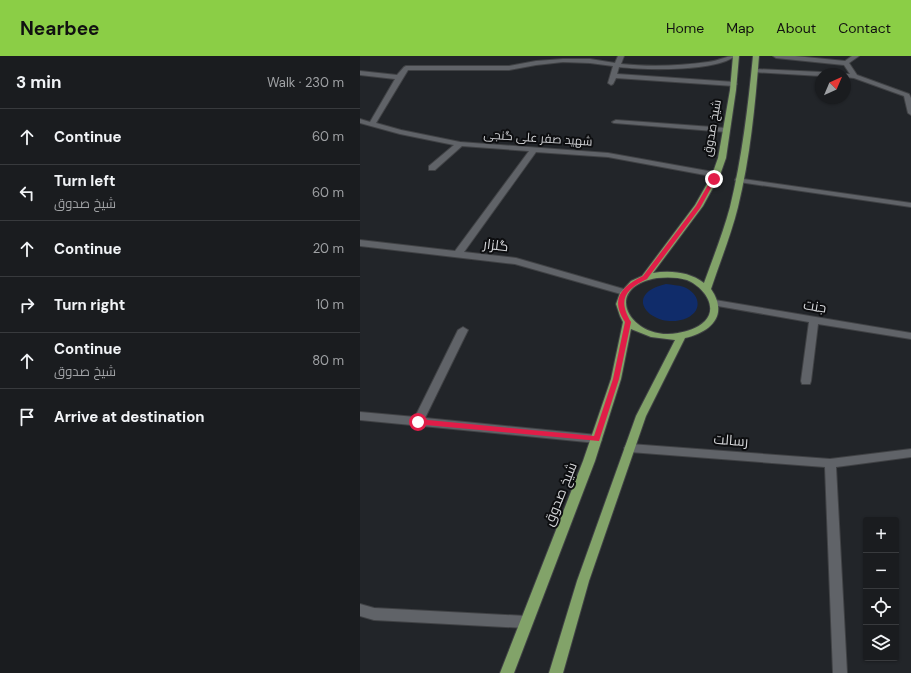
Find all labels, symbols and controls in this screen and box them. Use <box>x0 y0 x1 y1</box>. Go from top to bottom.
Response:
text: Nearbee <box>20 16 100 41</box>
text: Home <box>666 19 704 37</box>
text: Map <box>726 19 754 37</box>
text: About <box>776 19 816 37</box>
text: Contact <box>838 19 891 37</box>
north arrow <box>815 68 851 104</box>
text: 3 min <box>16 71 61 93</box>
text: Walk · 230 m <box>267 74 344 91</box>
street label: شیخ صدوق <box>699 98 725 158</box>
icon: ahead <box>16 126 38 148</box>
street label: شهید صفر علی گنجی <box>483 126 593 150</box>
text: Continue <box>54 127 122 147</box>
text: 60 m <box>312 128 344 145</box>
route end <box>705 170 723 188</box>
text: Turn left <box>54 171 115 191</box>
icon: left <box>16 182 38 204</box>
text: 60 m <box>312 184 344 201</box>
text: شیخ صدوق <box>54 195 116 212</box>
street label: گلزار <box>481 234 510 255</box>
icon: ahead <box>16 238 38 260</box>
text: Continue <box>54 239 122 259</box>
text: 20 m <box>313 240 344 257</box>
icon: right <box>16 294 38 316</box>
text: Turn right <box>54 295 125 315</box>
street label: جنت <box>802 295 828 317</box>
text: 10 m <box>316 296 344 313</box>
text: Continue <box>54 339 122 359</box>
icon: ahead <box>16 350 38 372</box>
text: 80 m <box>312 352 344 369</box>
text: شیخ صدوق <box>54 363 116 380</box>
icon: arrive <box>16 406 38 428</box>
text: Arrive at destination <box>54 407 205 427</box>
route start <box>409 413 427 431</box>
street label: رسالت <box>713 430 749 450</box>
street label: شیخ صدوق <box>539 460 581 528</box>
map controls <box>863 517 899 661</box>
button: + <box>863 517 899 553</box>
button: − <box>863 553 899 589</box>
button: locate <box>863 589 899 625</box>
button: layers <box>863 625 899 661</box>

